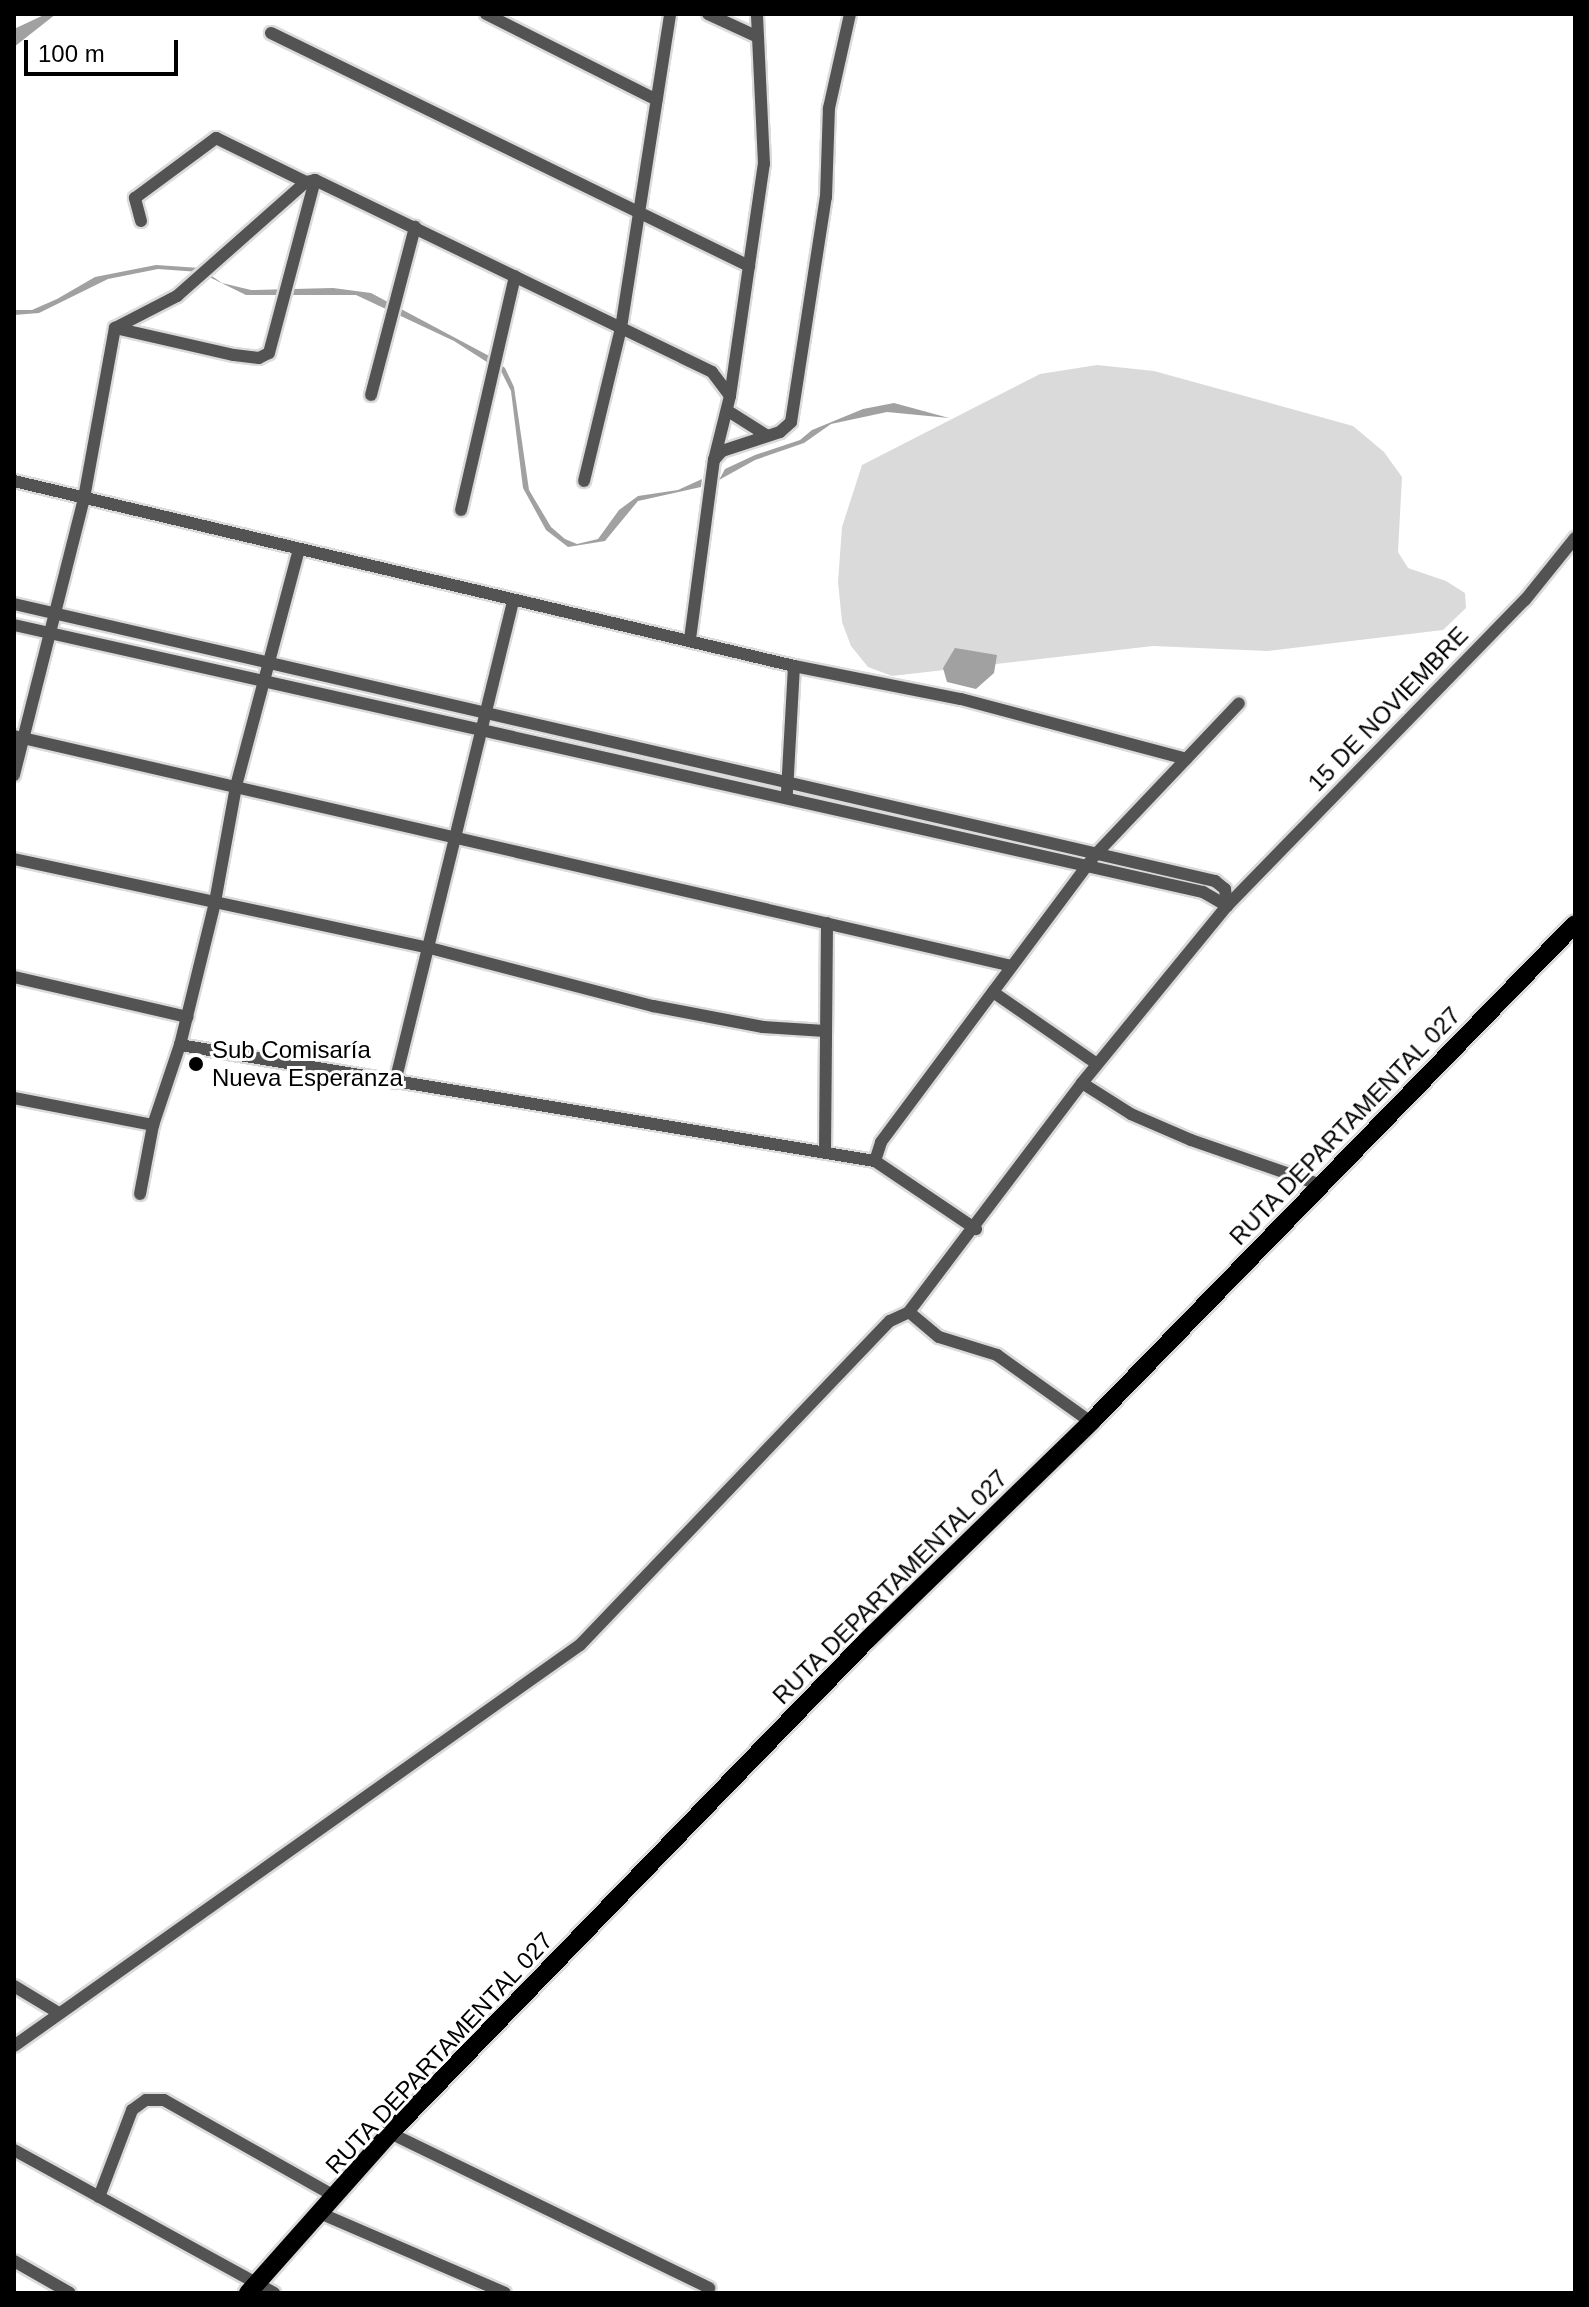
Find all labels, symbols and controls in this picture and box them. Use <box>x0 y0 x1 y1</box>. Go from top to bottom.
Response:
scale bar <box>28 24 182 74</box>
text: 100 m <box>38 40 105 67</box>
street label: 15 DE NOVIEMBRE <box>1302 621 1474 797</box>
street label: RUTA DEPARTAMENTAL 027 <box>1223 1000 1467 1252</box>
place label: Sub Comisaría Nueva Esperanza <box>212 1036 403 1092</box>
marker: Sub Comisaría Nueva Esperanza <box>187 1055 205 1073</box>
street label: RUTA DEPARTAMENTAL 027 <box>766 1463 1014 1711</box>
street label: RUTA DEPARTAMENTAL 027 <box>319 1925 559 2181</box>

